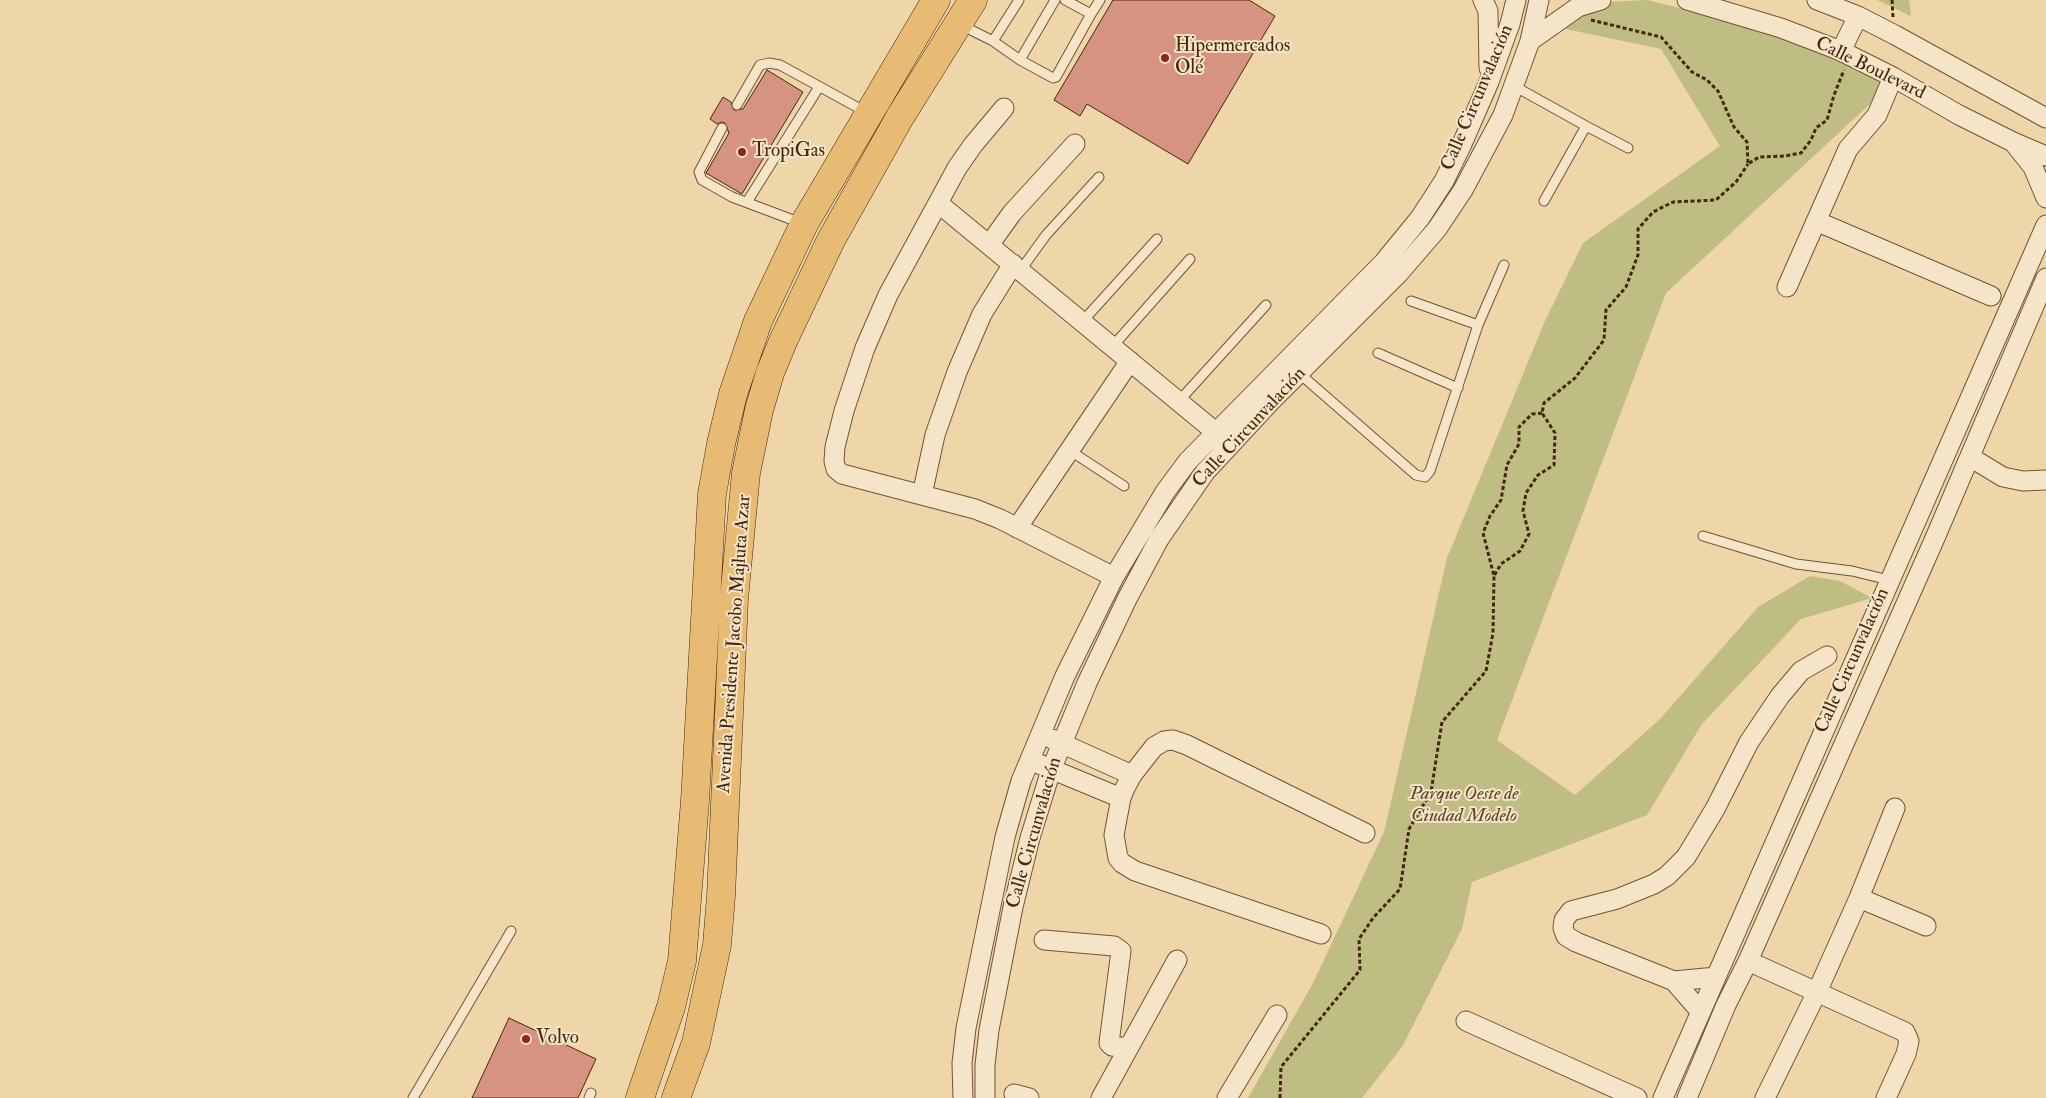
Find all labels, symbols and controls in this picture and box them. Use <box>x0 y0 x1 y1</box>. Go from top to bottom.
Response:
street label: Calle Circunvalación <box>1437 22 1519 174</box>
street label: Calle Boulevard <box>1811 33 1929 105</box>
place label: Hipermercados Olé <box>1175 36 1290 80</box>
marker: Hipermercados Olé <box>1159 52 1171 64</box>
place label: TropiGas <box>752 141 825 163</box>
marker: TropiGas <box>736 146 748 158</box>
street label: Calle Circunvalación <box>1188 363 1312 493</box>
street label: Avenida Presidente Jacobo Majluta Azar <box>713 494 757 794</box>
street label: Calle Circunvalación <box>1811 585 1895 737</box>
street label: Calle Circunvalación <box>1003 755 1067 911</box>
park label: Parque Oeste de Ciudad Modelo <box>1409 784 1519 828</box>
place label: Volvo <box>536 1028 579 1050</box>
marker: Volvo <box>520 1033 532 1045</box>

